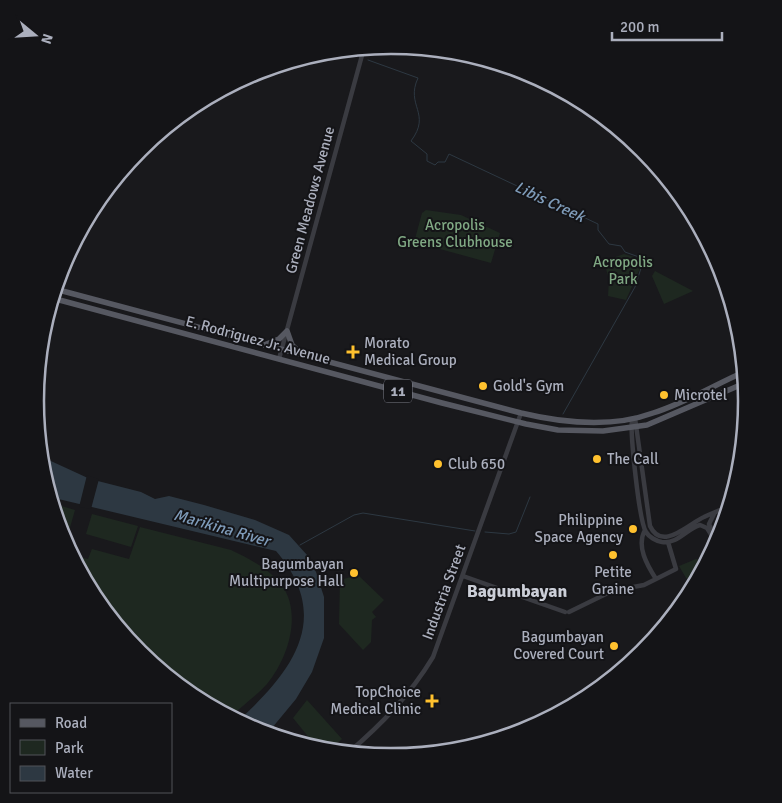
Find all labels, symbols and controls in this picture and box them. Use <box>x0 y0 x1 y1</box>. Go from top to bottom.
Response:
north arrow <box>10 10 60 60</box>
scale bar <box>612 10 722 42</box>
text: 200 m <box>620 18 660 36</box>
text: N <box>37 32 56 46</box>
street label: Green Meadows Avenue <box>282 124 338 276</box>
water label: Libis Creek <box>511 177 590 228</box>
park label: Acropolis Greens Clubhouse <box>397 216 513 251</box>
park label: Acropolis Park <box>593 253 653 288</box>
street label: E. Rodriguez Jr. Avenue <box>184 312 332 368</box>
place label: Morato Medical Group <box>364 334 457 369</box>
marker: Morato Medical Group <box>346 345 360 359</box>
place label: Gold's Gym <box>493 377 564 395</box>
road number: 11 <box>384 380 412 402</box>
marker: Gold's Gym <box>477 380 489 392</box>
place label: Microtel <box>674 386 727 404</box>
marker: Microtel <box>658 389 670 401</box>
place label: The Call <box>607 450 659 468</box>
marker: The Call <box>591 453 603 465</box>
place label: Club 650 <box>448 455 505 473</box>
marker: Club 650 <box>432 458 444 470</box>
water label: Marikina River <box>171 505 274 552</box>
place label: Philippine Space Agency <box>535 511 623 546</box>
marker: Philippine Space Agency <box>627 523 639 535</box>
street label: Industria Street <box>418 542 470 642</box>
marker: Petite Graine <box>607 549 619 561</box>
place label: Bagumbayan Multipurpose Hall <box>229 555 344 590</box>
place label: Petite Graine <box>592 563 634 598</box>
marker: Bagumbayan Multipurpose Hall <box>348 567 360 579</box>
district label: Bagumbayan <box>467 580 568 602</box>
place label: Bagumbayan Covered Court <box>513 628 604 663</box>
marker: Bagumbayan Covered Court <box>608 640 620 652</box>
place label: TopChoice Medical Clinic <box>330 683 421 718</box>
marker: TopChoice Medical Clinic <box>425 694 439 708</box>
legend <box>10 703 172 793</box>
text: Road <box>55 714 87 732</box>
text: Park <box>55 739 84 757</box>
text: Water <box>55 764 93 782</box>

